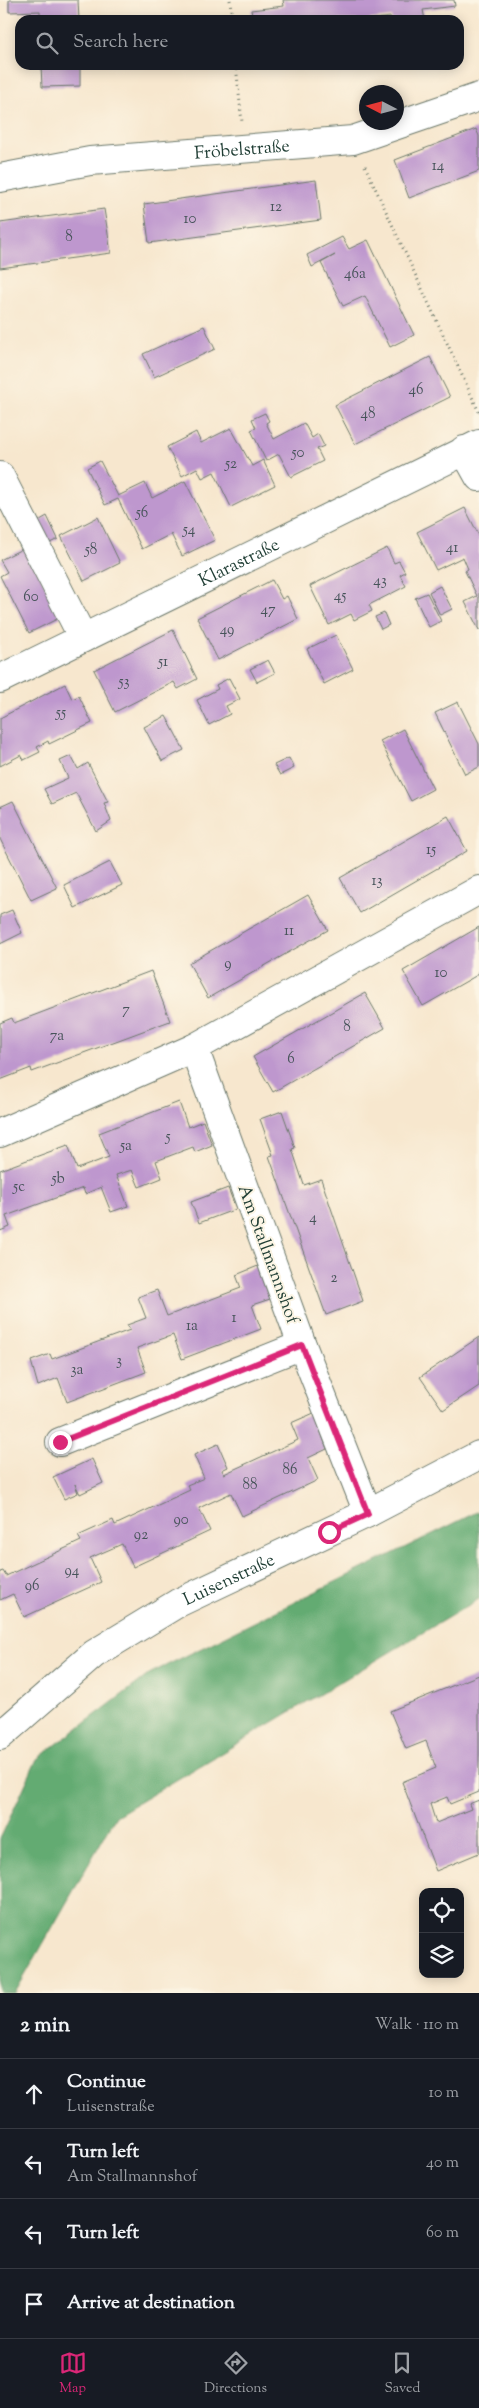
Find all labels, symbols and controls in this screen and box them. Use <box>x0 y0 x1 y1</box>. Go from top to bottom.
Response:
search box <box>15 15 464 70</box>
icon: search <box>33 29 61 57</box>
text: Search here <box>73 29 168 56</box>
north arrow <box>359 85 404 130</box>
street label: Fröbelstraße <box>193 134 291 168</box>
house number: 14 <box>432 156 445 177</box>
house number: 12 <box>270 197 282 218</box>
house number: 10 <box>184 209 197 230</box>
house number: 8 <box>65 227 73 248</box>
house number: 46a <box>344 264 366 285</box>
house number: 46 <box>409 380 423 401</box>
house number: 48 <box>360 404 376 425</box>
house number: 50 <box>290 443 305 464</box>
house number: 52 <box>224 454 237 475</box>
house number: 56 <box>135 503 148 524</box>
house number: 54 <box>182 520 196 541</box>
street label: Klarastraße <box>195 533 285 595</box>
house number: 41 <box>446 538 458 559</box>
house number: 58 <box>84 540 97 561</box>
house number: 43 <box>373 571 387 592</box>
house number: 45 <box>334 586 346 607</box>
house number: 60 <box>23 587 39 608</box>
house number: 47 <box>260 600 276 621</box>
house number: 49 <box>220 620 234 641</box>
house number: 51 <box>157 652 168 673</box>
house number: 53 <box>117 672 130 693</box>
house number: 55 <box>55 703 66 724</box>
house number: 15 <box>426 840 436 861</box>
house number: 13 <box>371 871 383 892</box>
house number: 11 <box>284 921 294 942</box>
house number: 9 <box>224 954 232 975</box>
house number: 10 <box>435 963 448 984</box>
house number: 7 <box>122 1000 130 1021</box>
house number: 8 <box>343 1017 351 1038</box>
house number: 7a <box>50 1026 64 1047</box>
house number: 6 <box>287 1049 295 1070</box>
house number: 5 <box>164 1127 171 1148</box>
house number: 5a <box>119 1136 132 1157</box>
house number: 5b <box>50 1169 65 1190</box>
house number: 5c <box>12 1177 25 1198</box>
street label: Am Stallmannshof <box>230 1181 305 1329</box>
house number: 4 <box>309 1208 317 1229</box>
house number: 2 <box>330 1268 338 1289</box>
house number: 1 <box>231 1308 237 1329</box>
house number: 1a <box>186 1316 198 1337</box>
house number: 3 <box>116 1351 122 1372</box>
house number: 3a <box>71 1360 84 1381</box>
route end <box>49 1431 72 1454</box>
house number: 86 <box>283 1460 297 1481</box>
house number: 88 <box>242 1475 258 1496</box>
house number: 90 <box>173 1510 189 1531</box>
route start <box>318 1521 341 1544</box>
house number: 92 <box>134 1525 148 1546</box>
street label: Luisenstraße <box>179 1548 280 1614</box>
house number: 94 <box>65 1561 80 1582</box>
house number: 96 <box>25 1576 39 1597</box>
map controls <box>419 1888 464 1978</box>
button: locate <box>419 1888 464 1933</box>
button: layers <box>419 1933 464 1978</box>
text: 2 min <box>20 2011 70 2041</box>
text: Walk · 110 m <box>375 2014 459 2037</box>
text: Continue <box>67 2069 146 2096</box>
icon: ahead <box>20 2080 48 2108</box>
text: 10 m <box>429 2082 459 2105</box>
text: Luisenstraße <box>67 2096 155 2119</box>
text: Turn left <box>67 2139 139 2166</box>
icon: left <box>20 2150 48 2178</box>
text: 40 m <box>426 2152 459 2175</box>
text: Am Stallmannshof <box>67 2166 197 2189</box>
icon: left <box>20 2220 48 2248</box>
text: Turn left <box>67 2220 139 2247</box>
text: 60 m <box>426 2222 459 2245</box>
icon: arrive <box>20 2290 48 2318</box>
text: Arrive at destination <box>67 2290 235 2317</box>
tab: Map <box>59 2349 87 2399</box>
tab: Directions <box>204 2349 267 2399</box>
tab: Saved <box>384 2349 420 2399</box>

